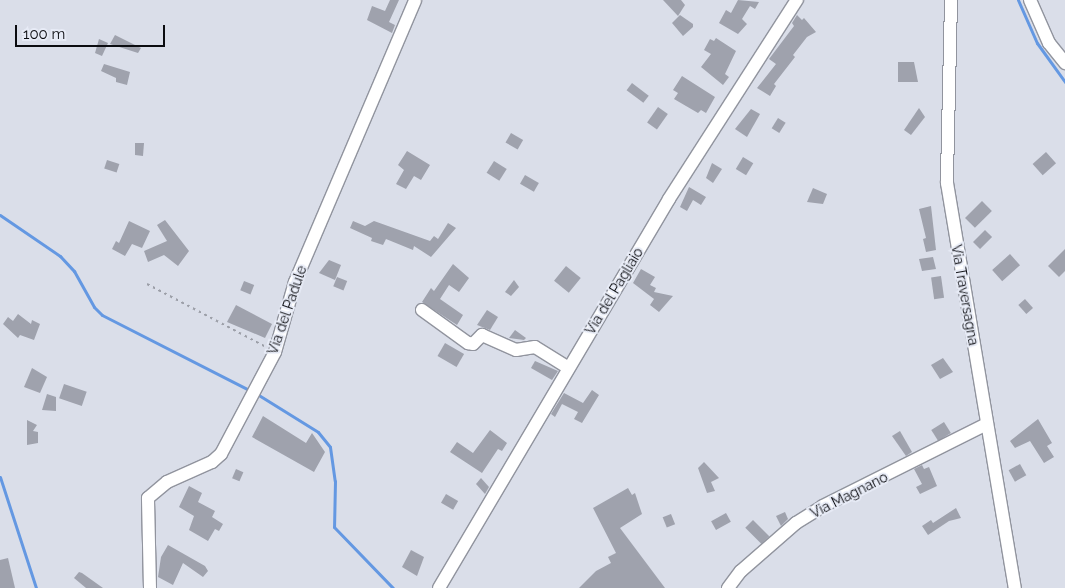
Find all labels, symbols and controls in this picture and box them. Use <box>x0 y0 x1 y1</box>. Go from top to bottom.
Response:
scale bar <box>18 15 168 47</box>
text: 100 m <box>23 25 65 43</box>
street label: Via Traversagna <box>948 243 982 347</box>
street label: Via del Pagliaio <box>581 244 647 338</box>
street label: Via del Padule <box>264 263 310 357</box>
street label: Via Magnano <box>808 468 890 522</box>

